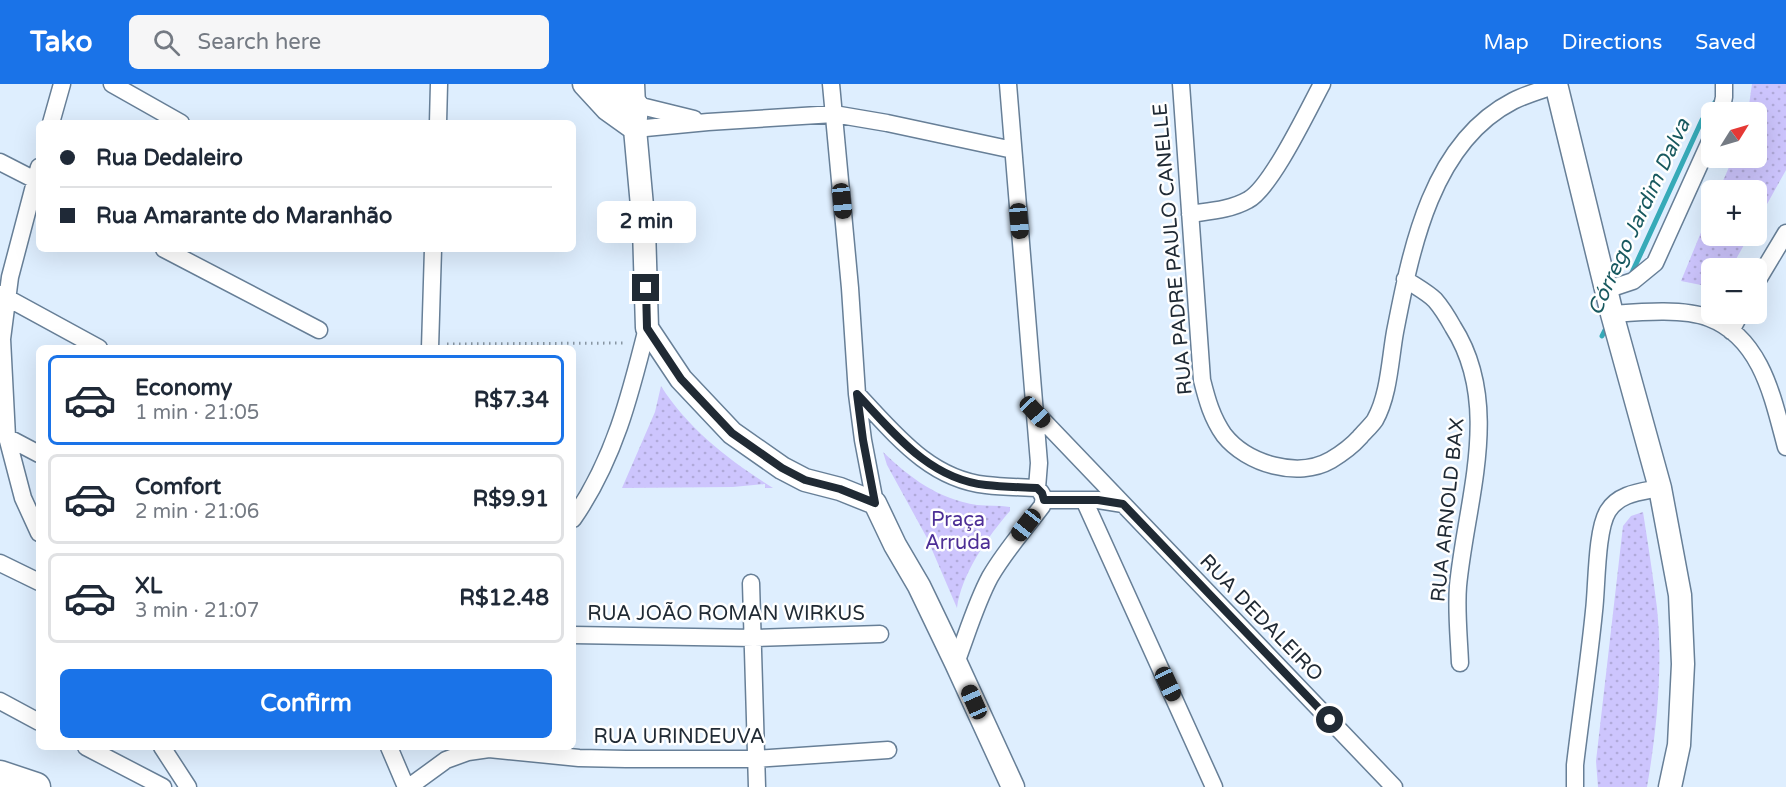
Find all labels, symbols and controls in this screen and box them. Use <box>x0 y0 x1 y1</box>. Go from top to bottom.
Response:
search box <box>129 15 549 69</box>
text: Tako <box>30 25 93 59</box>
icon: search <box>150 26 183 59</box>
text: Search here <box>198 29 321 55</box>
text: Map <box>1483 30 1529 55</box>
text: Directions <box>1562 30 1662 55</box>
text: Saved <box>1695 30 1756 55</box>
street label: RUA PADRE PAULO CANELLE <box>1148 102 1198 396</box>
north arrow <box>1701 102 1767 168</box>
map controls <box>1701 102 1767 324</box>
water label: Córrego Jardim Dalva <box>1582 114 1696 319</box>
text: Rua Dedaleiro <box>96 145 243 171</box>
button: + <box>1701 180 1767 246</box>
car <box>831 182 853 220</box>
callout: 2 min <box>596 201 696 243</box>
car <box>1008 202 1030 240</box>
text: Rua Amarante do Maranhão <box>96 203 392 229</box>
text: 2 min <box>620 210 673 234</box>
button: − <box>1701 258 1767 324</box>
route end <box>632 274 659 301</box>
icon: car <box>63 373 117 427</box>
text: Economy <box>135 375 232 401</box>
text: R$7.34 <box>474 387 549 413</box>
car <box>1016 393 1054 431</box>
text: 1 min · 21:05 <box>135 401 259 425</box>
street label: RUA ARNOLD BAX <box>1426 417 1470 603</box>
icon: car <box>63 472 117 526</box>
text: Comfort <box>135 474 221 500</box>
text: R$9.91 <box>473 486 549 512</box>
text: 2 min · 21:06 <box>135 500 259 524</box>
car <box>1008 505 1044 545</box>
park label: Praça Arruda <box>925 508 991 555</box>
street label: RUA DEDALEIRO <box>1194 550 1328 686</box>
icon: car <box>63 571 117 625</box>
text: XL <box>135 573 162 599</box>
text: R$12.48 <box>459 585 549 611</box>
text: 3 min · 21:07 <box>135 599 259 623</box>
street label: RUA JOÃO ROMAN WIRKUS <box>587 601 865 626</box>
car <box>1152 664 1184 704</box>
button: Confirm <box>60 669 552 738</box>
car <box>958 682 990 722</box>
route start <box>1316 706 1343 733</box>
street label: RUA URINDEUVA <box>593 725 765 749</box>

